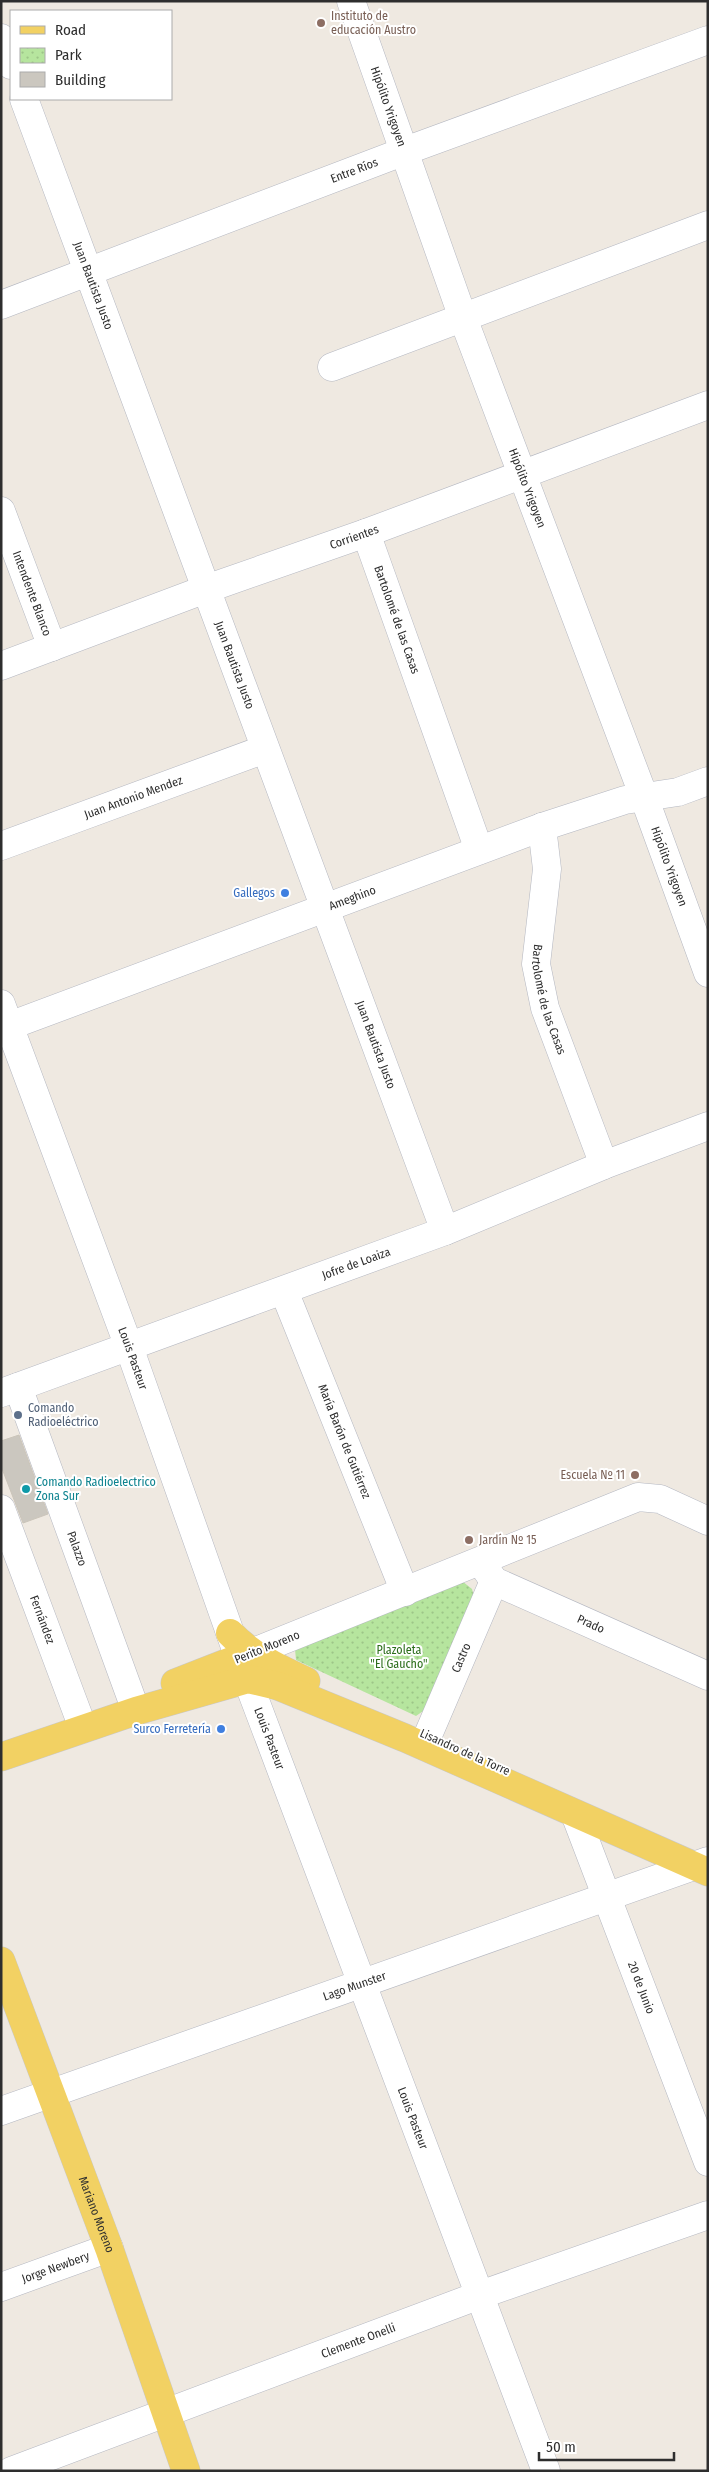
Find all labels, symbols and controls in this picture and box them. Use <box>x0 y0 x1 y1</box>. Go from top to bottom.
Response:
place label: Instituto de educación Austro <box>331 9 416 37</box>
legend <box>10 10 172 100</box>
marker: Instituto de educación Austro <box>315 17 327 29</box>
text: Road <box>55 21 86 39</box>
text: Park <box>55 46 82 64</box>
street label: Hipólito Yrigoyen <box>368 65 409 149</box>
text: Building <box>55 71 106 89</box>
street label: Entre Ríos <box>329 155 380 186</box>
street label: Juan Bautista Justo <box>71 240 116 331</box>
street label: Hipólito Yrigoyen <box>506 446 549 530</box>
street label: Corrientes <box>328 522 380 552</box>
street label: Intendente Blanco <box>10 549 54 638</box>
street label: Bartolomé de las Casas <box>371 564 423 676</box>
street label: Juan Bautista Justo <box>212 619 257 711</box>
street label: Juan Antonio Mendez <box>82 773 185 822</box>
street label: Hipólito Yrigoyen <box>648 824 690 908</box>
street label: Ameghino <box>327 883 378 913</box>
place label: Gallegos <box>233 886 275 900</box>
marker: Gallegos <box>279 887 291 899</box>
street label: Bartolomé de las Casas <box>529 943 569 1056</box>
street label: Juan Bautista Justo <box>353 999 398 1091</box>
street label: Jofre de Loaiza <box>320 1245 392 1282</box>
street label: Louis Pasteur <box>115 1325 151 1392</box>
street label: María Barón de Gutiérrez <box>315 1382 374 1501</box>
place label: Comando Radioeléctrico <box>28 1401 99 1429</box>
marker: Comando Radioeléctrico <box>12 1409 24 1421</box>
place label: Escuela Nº 11 <box>561 1468 625 1482</box>
marker: Escuela Nº 11 <box>629 1469 641 1481</box>
place label: Comando Radioelectrico Zona Sur <box>36 1475 156 1503</box>
marker: Comando Radioelectrico Zona Sur <box>20 1483 32 1495</box>
street label: Palazzo <box>64 1529 90 1568</box>
place label: Jardín Nº 15 <box>479 1533 537 1547</box>
marker: Jardín Nº 15 <box>463 1534 475 1546</box>
street label: Fernández <box>27 1593 58 1646</box>
street label: Prado <box>575 1612 607 1636</box>
street label: Perito Moreno <box>232 1628 302 1666</box>
street label: Castro <box>449 1641 474 1675</box>
park label: Plazoleta "El Gaucho" <box>370 1643 428 1671</box>
street label: Louis Pasteur <box>251 1705 288 1772</box>
place label: Surco Ferretería <box>133 1722 211 1736</box>
marker: Surco Ferretería <box>215 1723 227 1735</box>
street label: Lisandro de la Torre <box>418 1726 512 1778</box>
street label: 20 de Junio <box>625 1960 658 2016</box>
street label: Lago Munster <box>321 1968 389 2004</box>
street label: Louis Pasteur <box>395 2085 431 2152</box>
street label: Mariano Moreno <box>76 2175 117 2255</box>
street label: Jorge Newbery <box>20 2248 92 2286</box>
street label: Clemente Onelli <box>319 2320 397 2361</box>
scale bar <box>539 2430 674 2462</box>
text: 50 m <box>546 2438 576 2456</box>

